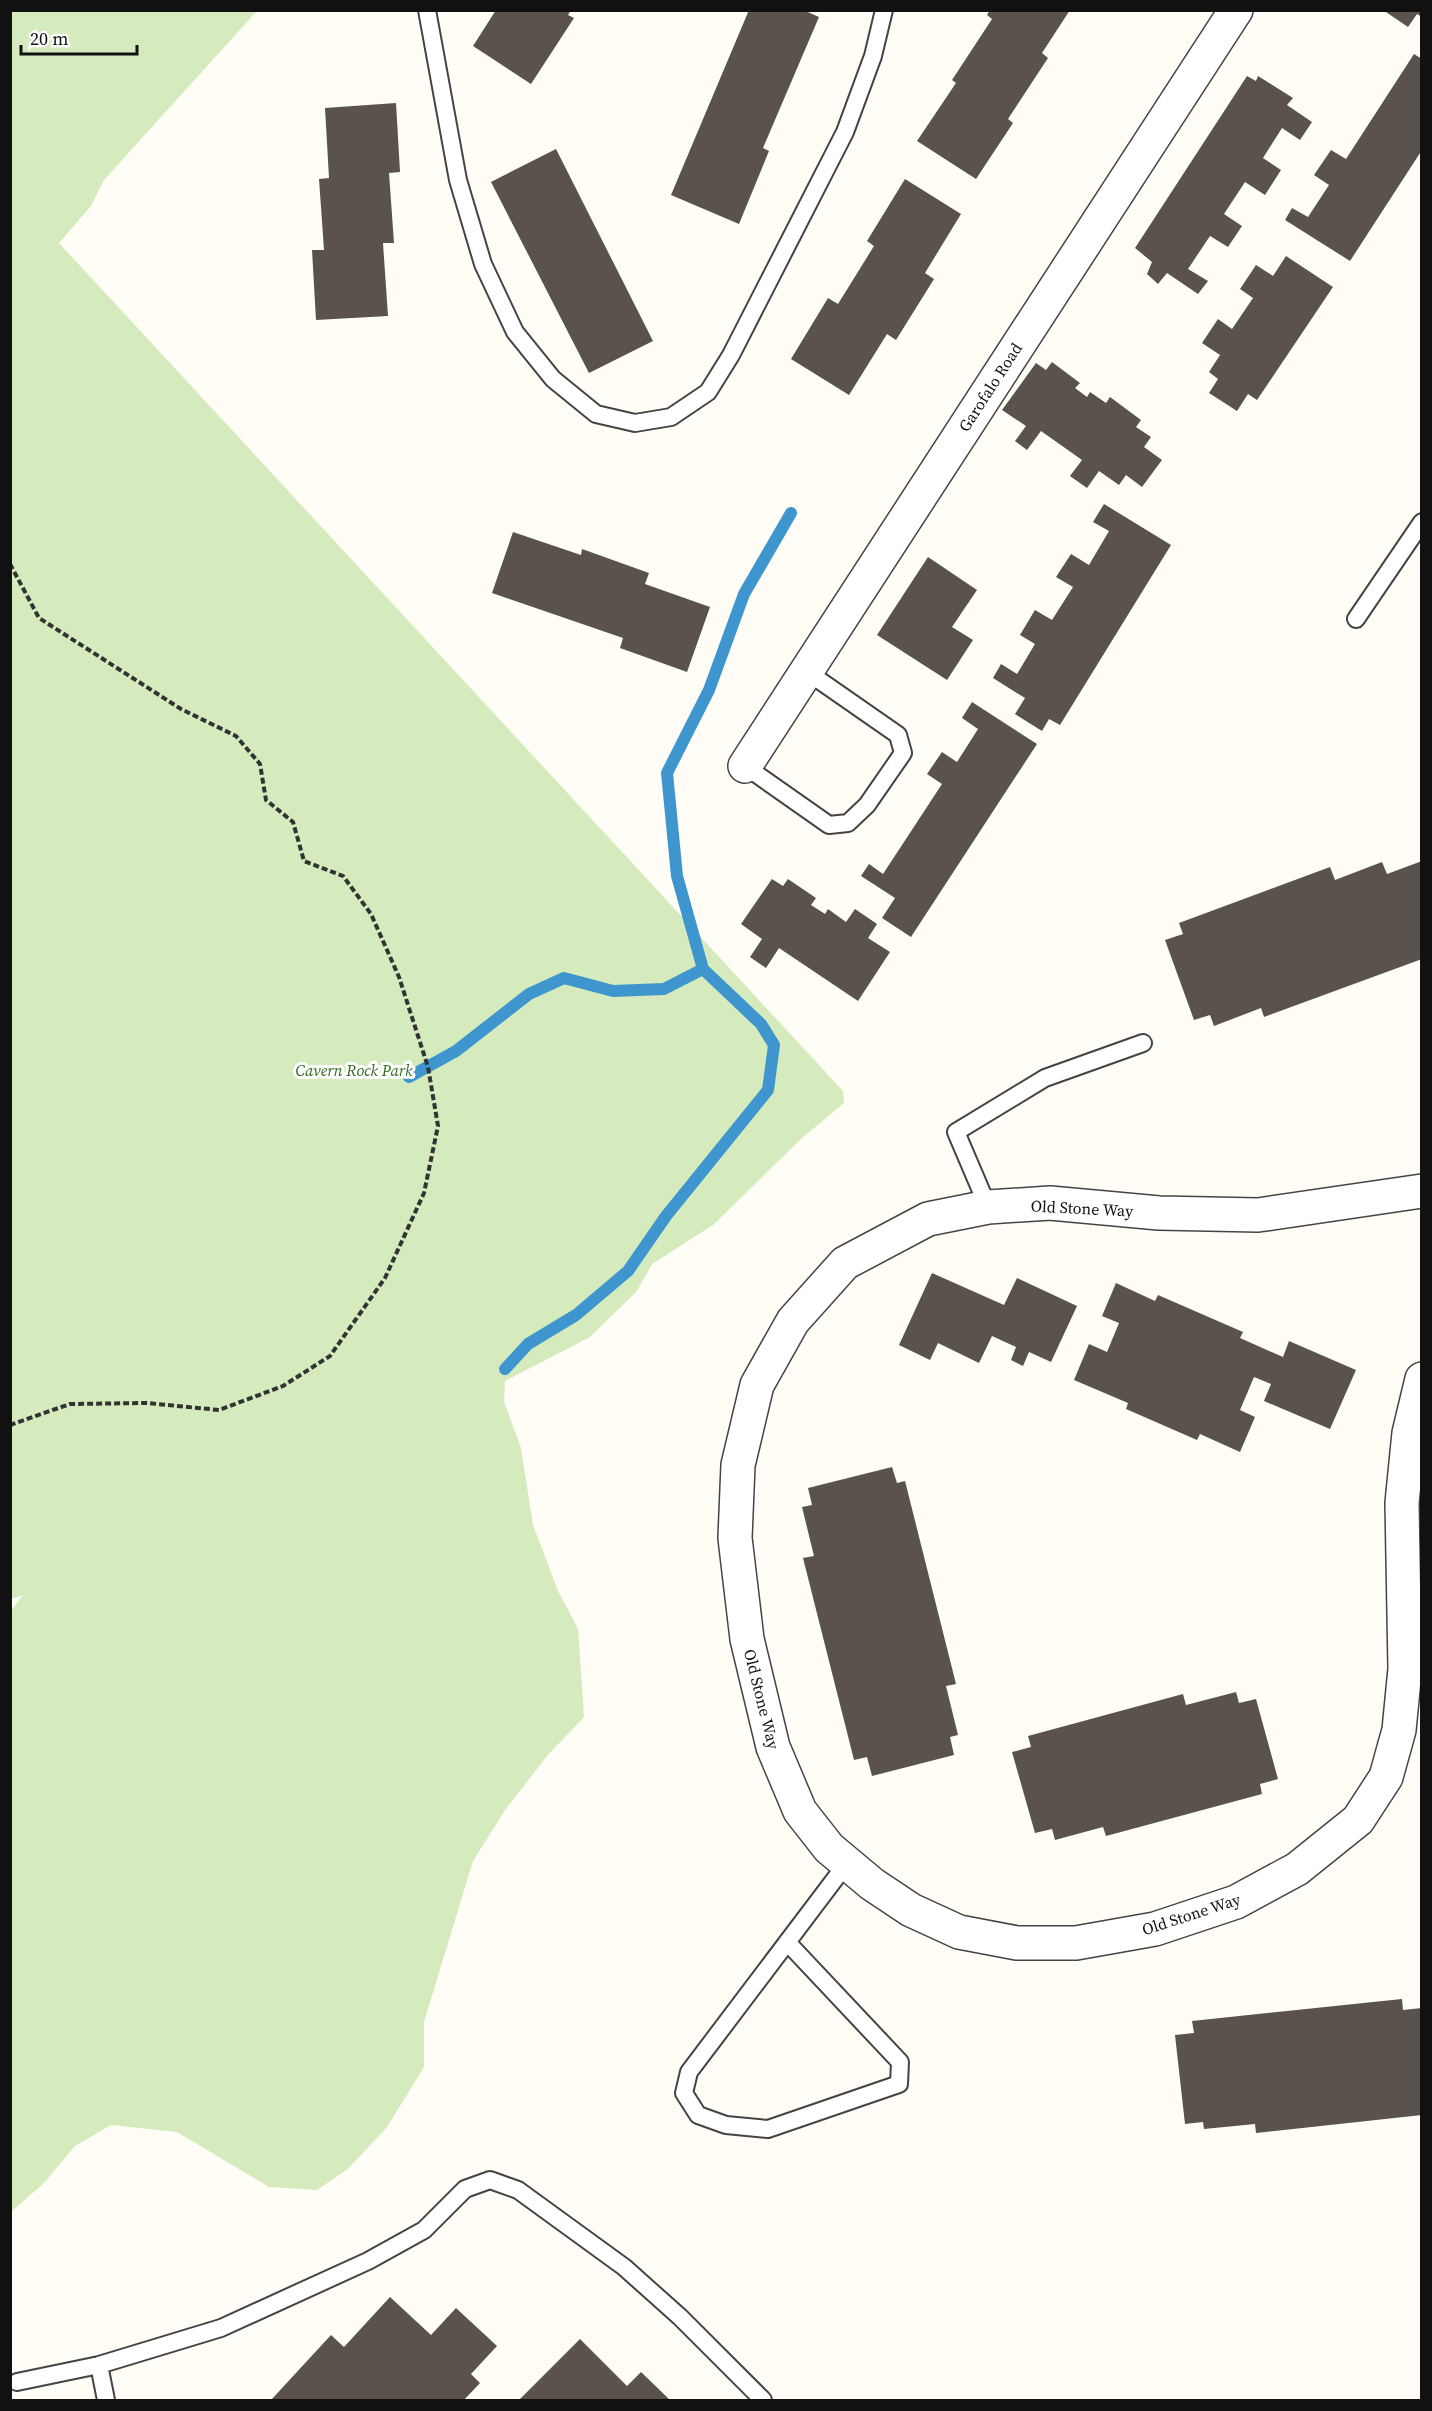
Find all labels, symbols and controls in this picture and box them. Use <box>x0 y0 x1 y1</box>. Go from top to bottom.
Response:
scale bar <box>21 18 136 56</box>
text: 20 m <box>30 26 68 51</box>
street label: Garofalo Road <box>953 338 1027 436</box>
park label: Cavern Rock Park <box>296 1059 413 1081</box>
street label: Old Stone Way <box>1030 1194 1135 1222</box>
street label: Old Stone Way <box>739 1647 785 1752</box>
street label: Old Stone Way <box>1139 1887 1244 1940</box>

